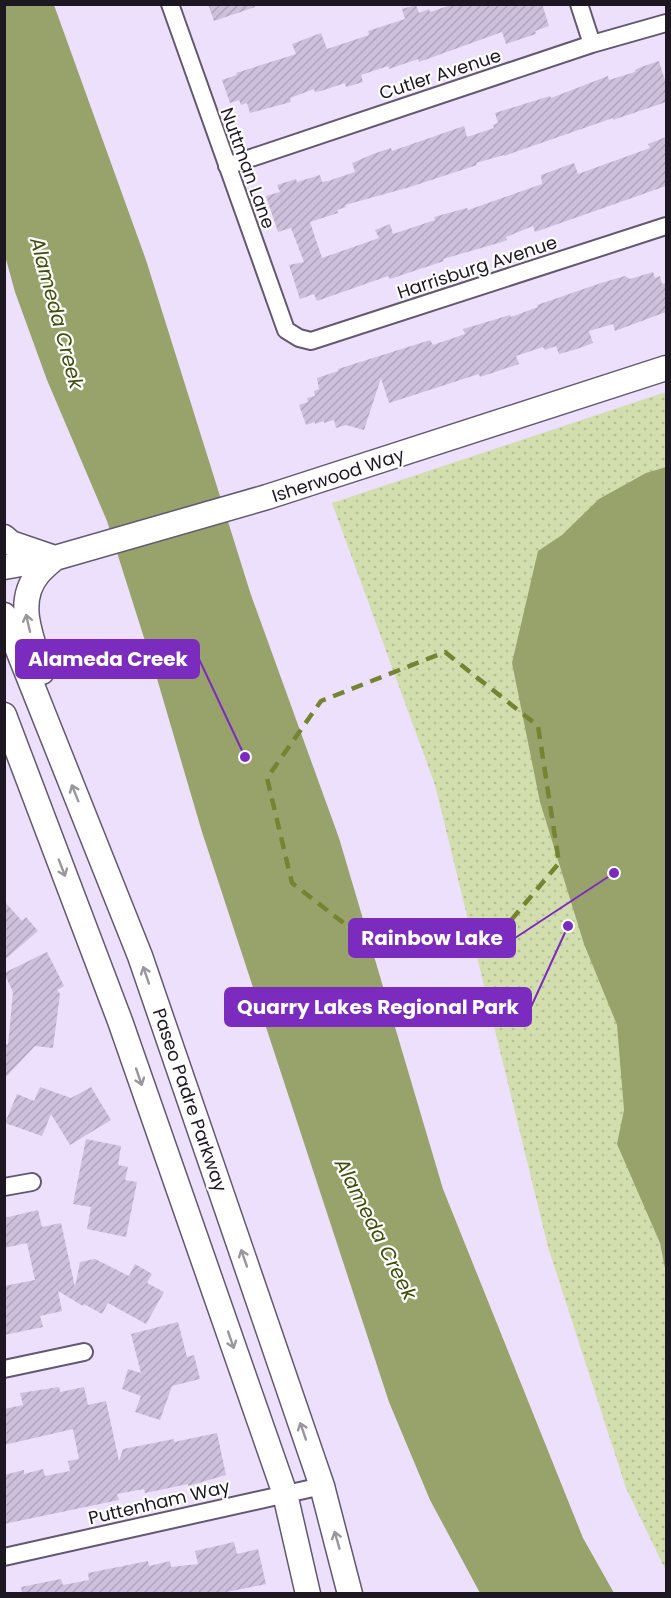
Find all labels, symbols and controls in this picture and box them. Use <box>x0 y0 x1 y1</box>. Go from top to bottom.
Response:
street label: Cutler Avenue <box>376 43 504 105</box>
street label: Nuttman Lane <box>215 104 281 232</box>
street label: Harrisburg Avenue <box>394 229 560 305</box>
water label: Alameda Creek <box>23 233 91 394</box>
street label: Isherwood Way <box>269 442 407 508</box>
one-way arrow <box>22 614 33 633</box>
callout: Alameda Creek <box>16 640 199 678</box>
text: Alameda Creek <box>28 645 189 673</box>
one-way arrow <box>69 784 80 803</box>
one-way arrow <box>57 858 68 877</box>
callout: Rainbow Lake <box>349 919 515 957</box>
text: Rainbow Lake <box>361 924 503 952</box>
one-way arrow <box>140 966 151 984</box>
callout: Quarry Lakes Regional Park <box>225 988 531 1026</box>
text: Quarry Lakes Regional Park <box>237 993 520 1021</box>
street label: Paseo Padre Parkway <box>147 1005 233 1195</box>
one-way arrow <box>134 1067 145 1086</box>
water label: Alameda Creek <box>328 1152 425 1306</box>
one-way arrow <box>237 1249 248 1268</box>
one-way arrow <box>226 1330 237 1349</box>
one-way arrow <box>296 1422 307 1440</box>
street label: Puttenham Way <box>86 1474 232 1530</box>
one-way arrow <box>330 1530 342 1549</box>

